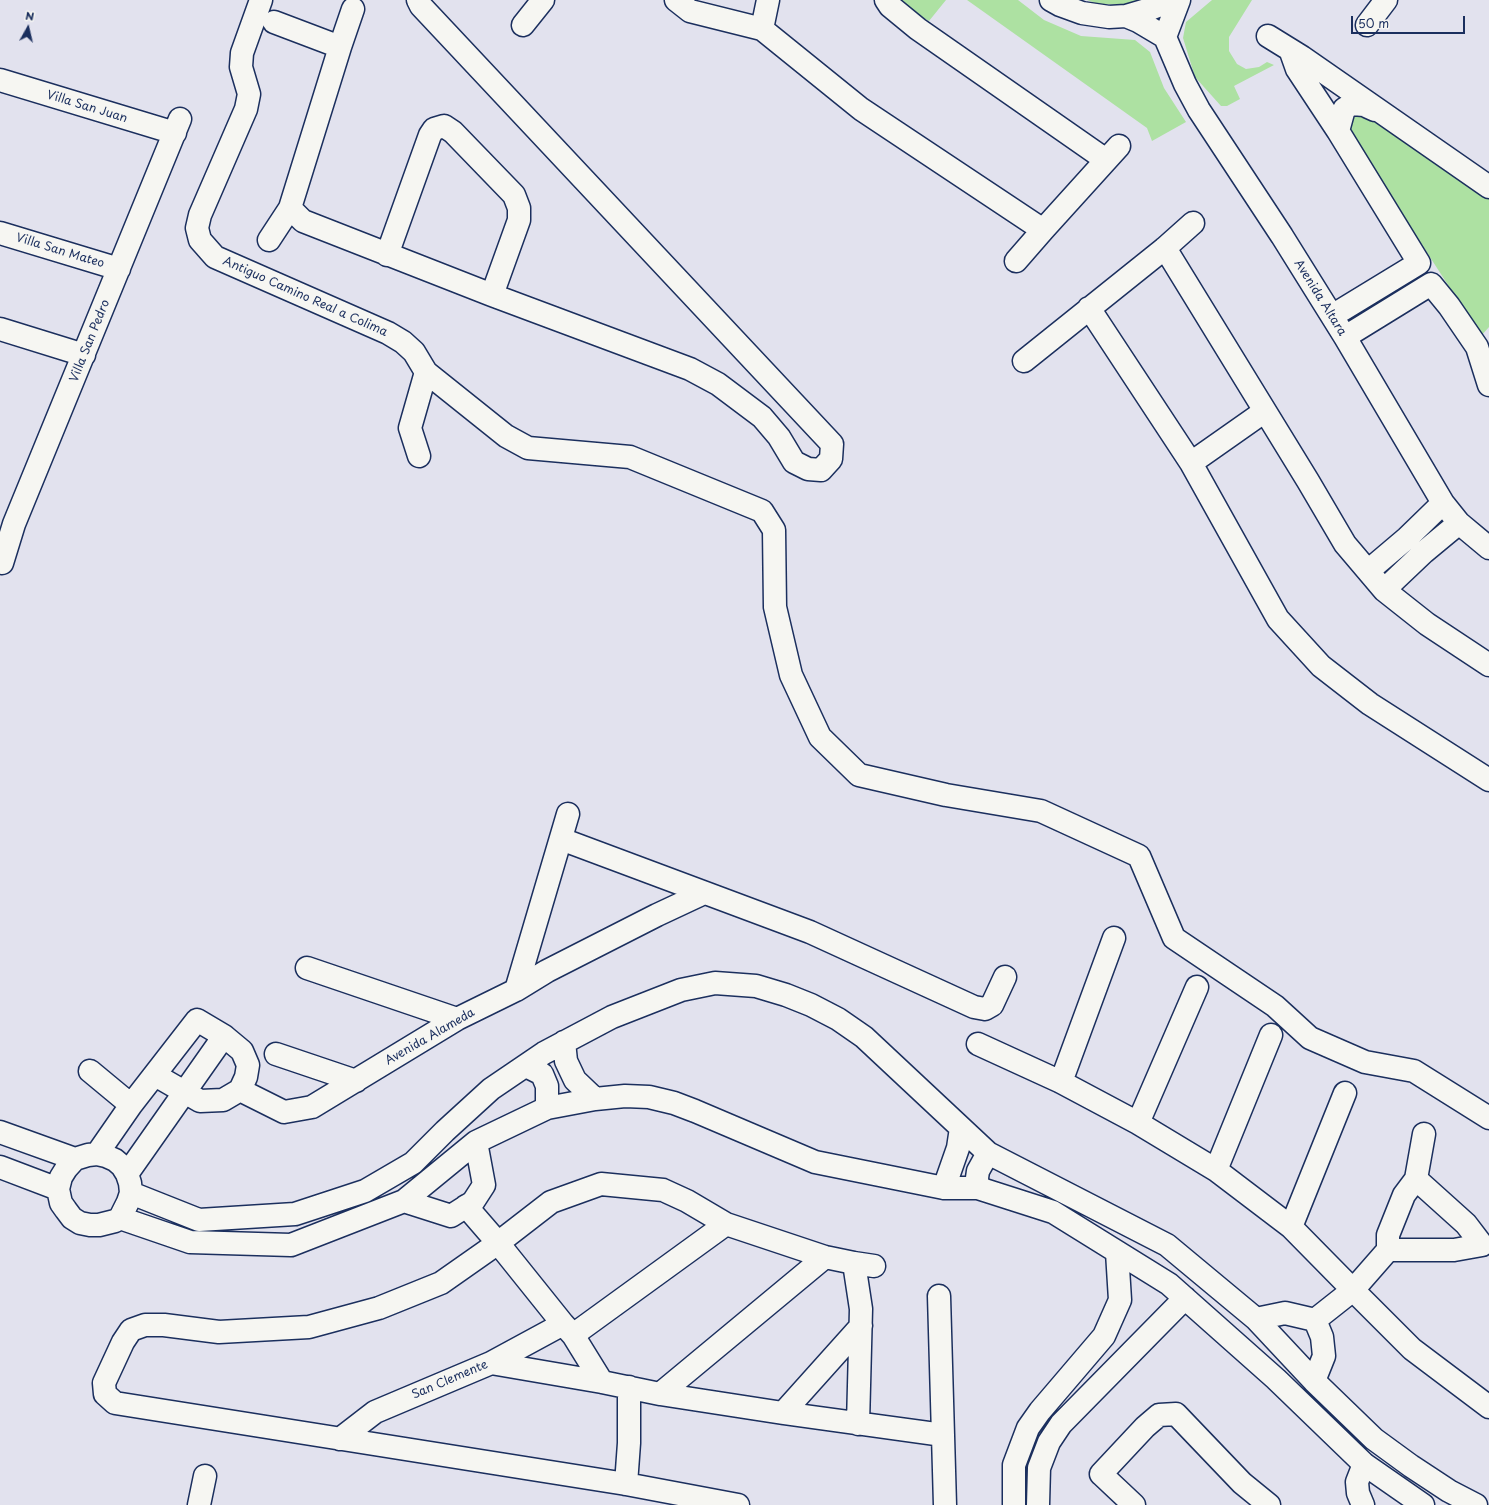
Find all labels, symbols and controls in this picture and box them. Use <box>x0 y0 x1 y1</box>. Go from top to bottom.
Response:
text: N <box>24 7 35 25</box>
north arrow <box>8 8 48 48</box>
scale bar <box>1353 8 1467 34</box>
text: 50 m <box>1358 14 1389 32</box>
street label: Villa San Juan <box>45 88 129 126</box>
street label: Villa San Mateo <box>14 231 106 271</box>
street label: Antiguo Camino Real a Colima <box>220 254 390 340</box>
street label: Avenida Altara <box>1291 257 1349 339</box>
street label: Villa San Pedro <box>67 298 113 384</box>
street label: Avenida Alameda <box>383 1006 477 1068</box>
street label: San Clemente <box>410 1358 490 1402</box>

